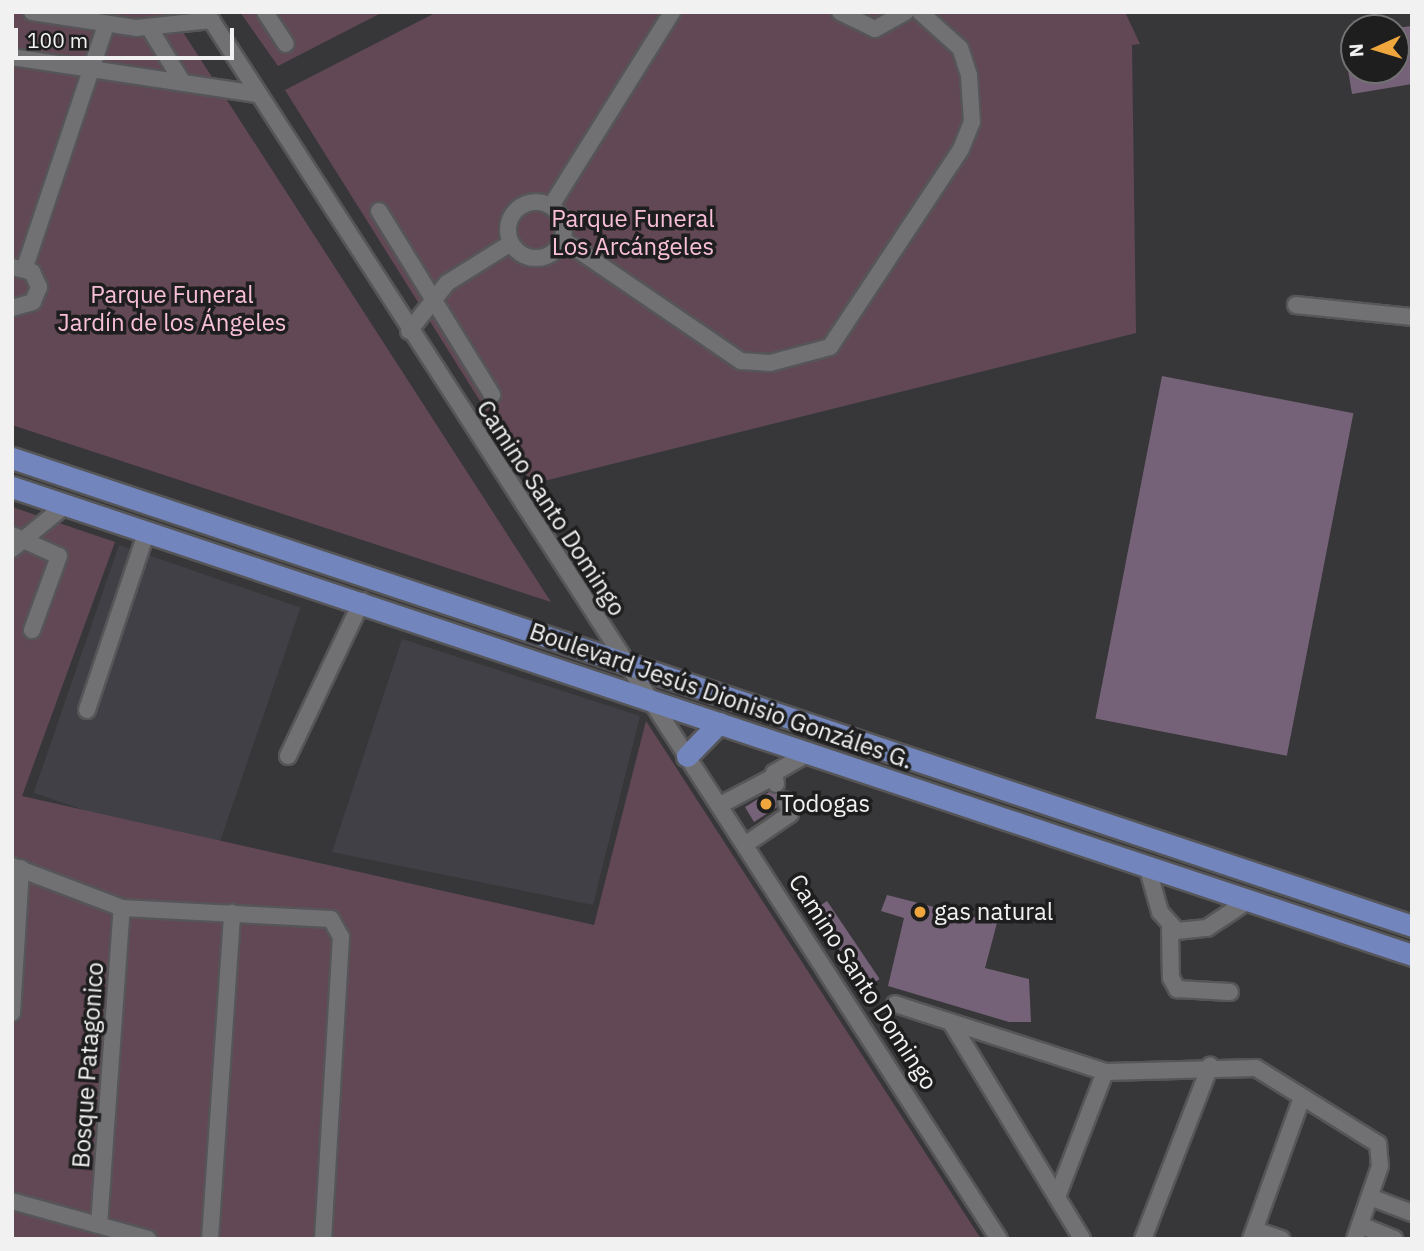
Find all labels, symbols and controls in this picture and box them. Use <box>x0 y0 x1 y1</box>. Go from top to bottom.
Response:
scale bar <box>18 14 238 58</box>
north arrow <box>1340 14 1410 84</box>
text: 100 m <box>27 26 88 54</box>
text: N <box>1344 43 1368 58</box>
park label: Parque Funeral Los Arcángeles <box>551 205 715 261</box>
park label: Parque Funeral Jardín de los Ángeles <box>57 281 287 337</box>
street label: Camino Santo Domingo <box>470 395 632 621</box>
street label: Boulevard Jesús Dionisio Gonzáles G. <box>526 617 916 775</box>
place label: Todogas <box>780 790 870 818</box>
marker: Todogas <box>758 796 774 812</box>
street label: Camino Santo Domingo <box>782 869 944 1095</box>
place label: gas natural <box>934 898 1053 926</box>
marker: gas natural <box>912 904 928 920</box>
street label: Bosque Patagonico <box>66 961 110 1169</box>

